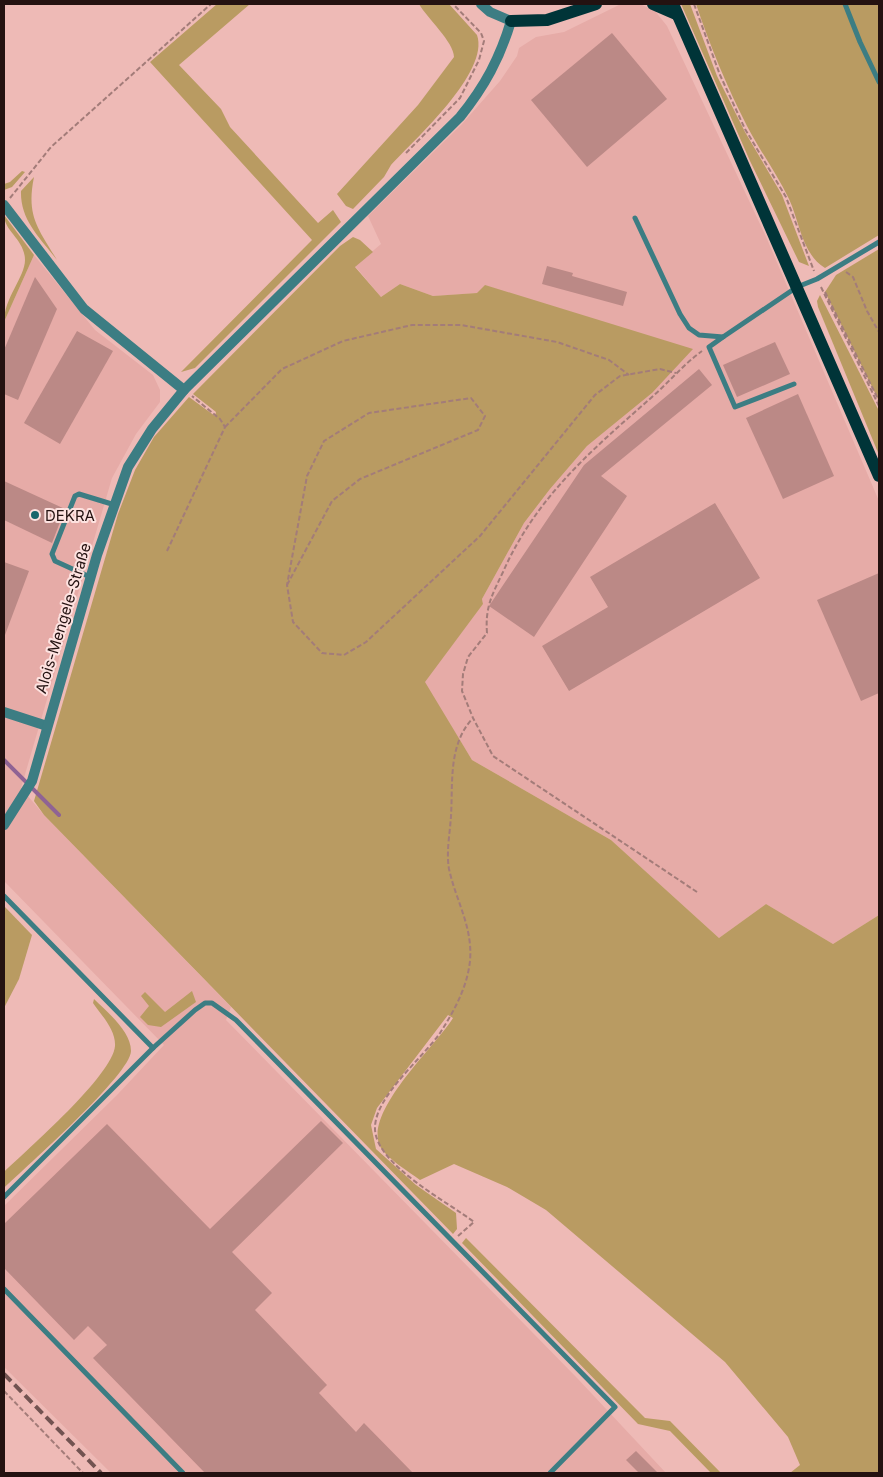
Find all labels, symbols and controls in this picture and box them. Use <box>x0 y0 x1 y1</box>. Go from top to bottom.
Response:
place label: DEKRA <box>45 506 95 525</box>
marker: DEKRA <box>29 509 41 521</box>
street label: Alois-Mengele-Straße <box>31 540 95 696</box>

